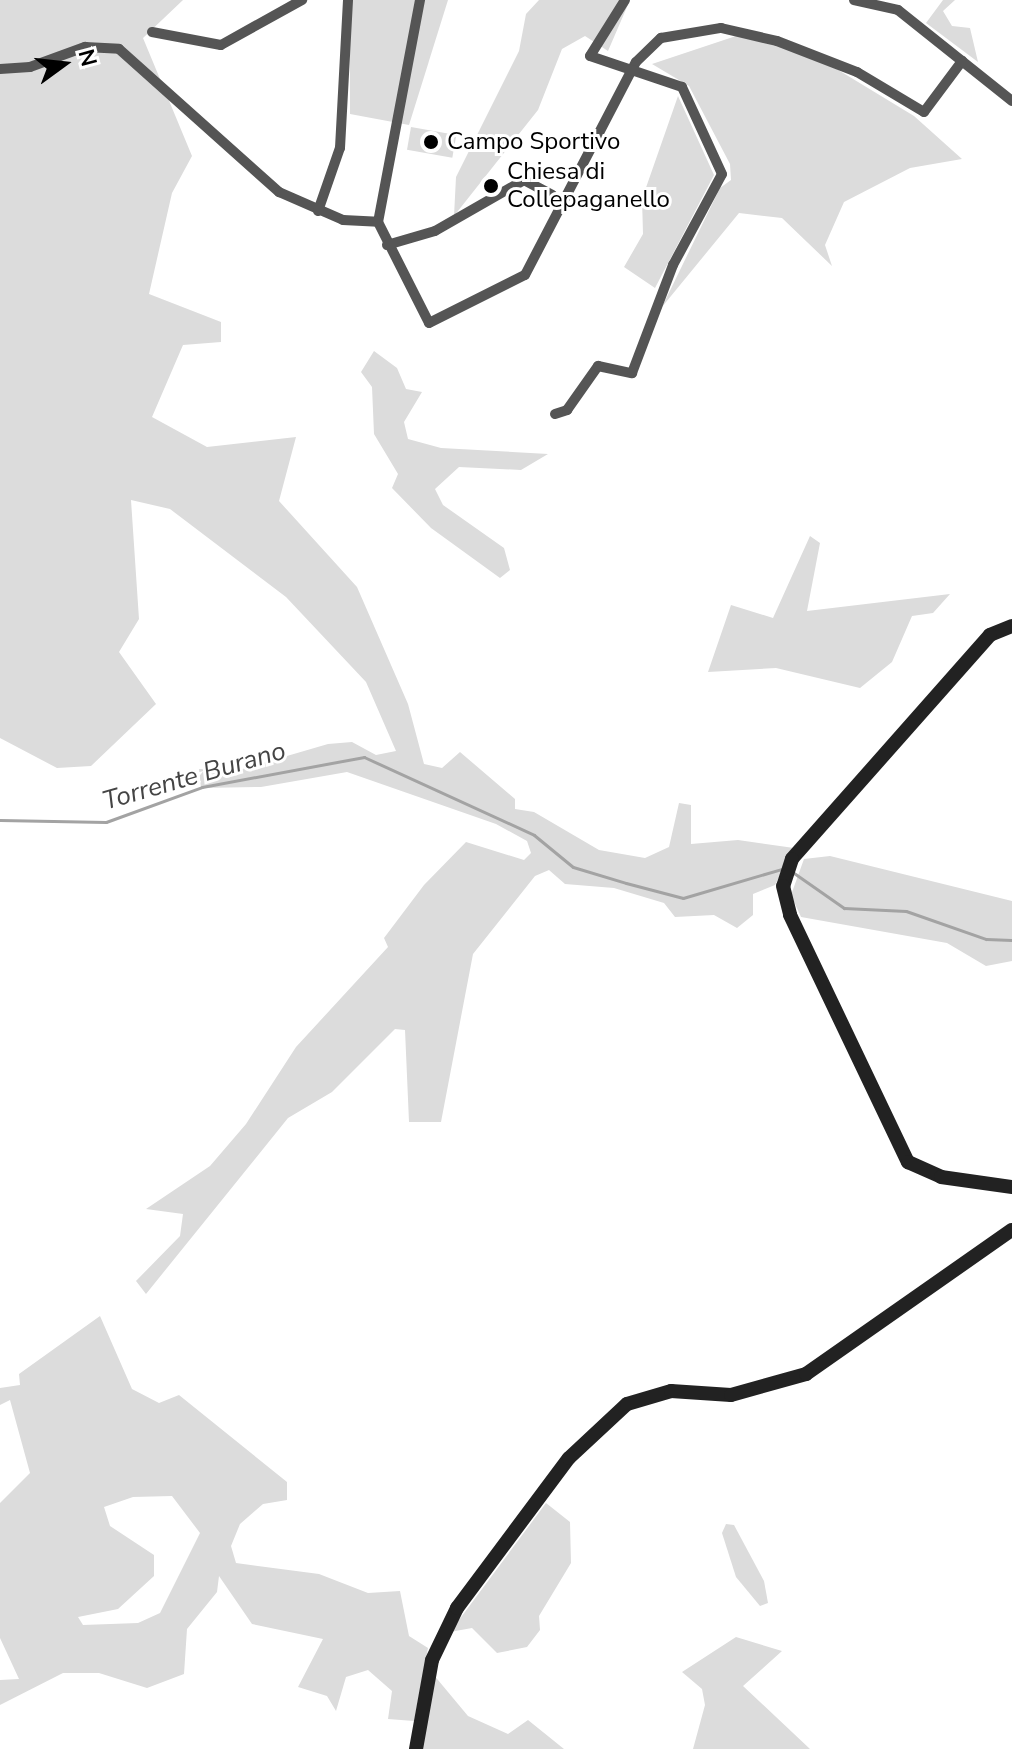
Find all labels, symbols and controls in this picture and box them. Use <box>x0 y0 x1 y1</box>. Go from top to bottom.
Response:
north arrow <box>24 24 104 104</box>
text: N <box>71 46 104 70</box>
place label: Campo Sportivo <box>447 128 620 156</box>
marker: Campo Sportivo <box>422 133 440 151</box>
place label: Chiesa di Collepaganello <box>507 158 670 214</box>
marker: Chiesa di Collepaganello <box>482 177 500 195</box>
water label: Torrente Burano <box>99 735 289 817</box>

